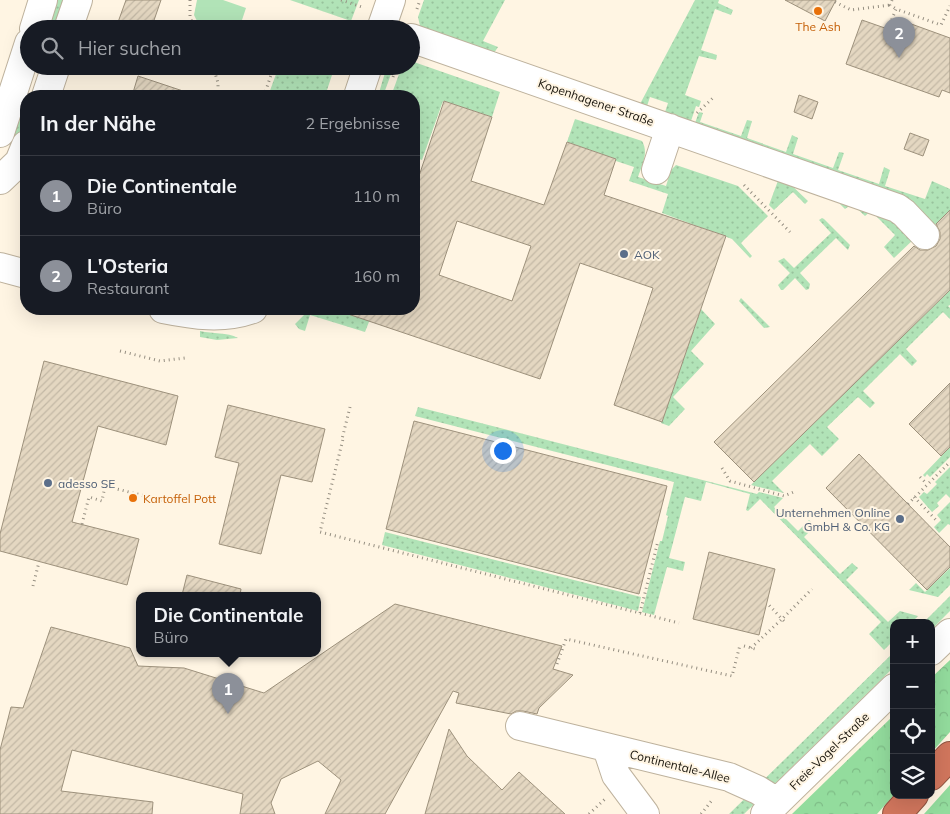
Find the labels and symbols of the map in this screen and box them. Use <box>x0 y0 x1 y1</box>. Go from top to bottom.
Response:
marker: The Ash <box>812 5 824 17</box>
pin: 2 <box>883 17 915 58</box>
place label: The Ash <box>795 19 841 34</box>
street label: Kopenhagener Straße <box>536 75 656 129</box>
place label: AOK <box>634 247 660 262</box>
marker: AOK <box>618 248 630 260</box>
your location <box>490 438 516 464</box>
place label: adesso SE <box>58 476 115 491</box>
marker: adesso SE <box>42 477 54 489</box>
place label: Kartoffel Pott <box>143 491 216 506</box>
marker: Kartoffel Pott <box>127 492 139 504</box>
place label: Unternehmen Online GmbH & Co. KG <box>776 505 890 534</box>
marker: Unternehmen Online GmbH & Co. KG <box>894 513 906 525</box>
pin: 1 <box>212 673 244 714</box>
street label: Freie-Vogel-Straße <box>786 709 872 793</box>
street label: Continentale-Allee <box>628 746 732 786</box>

